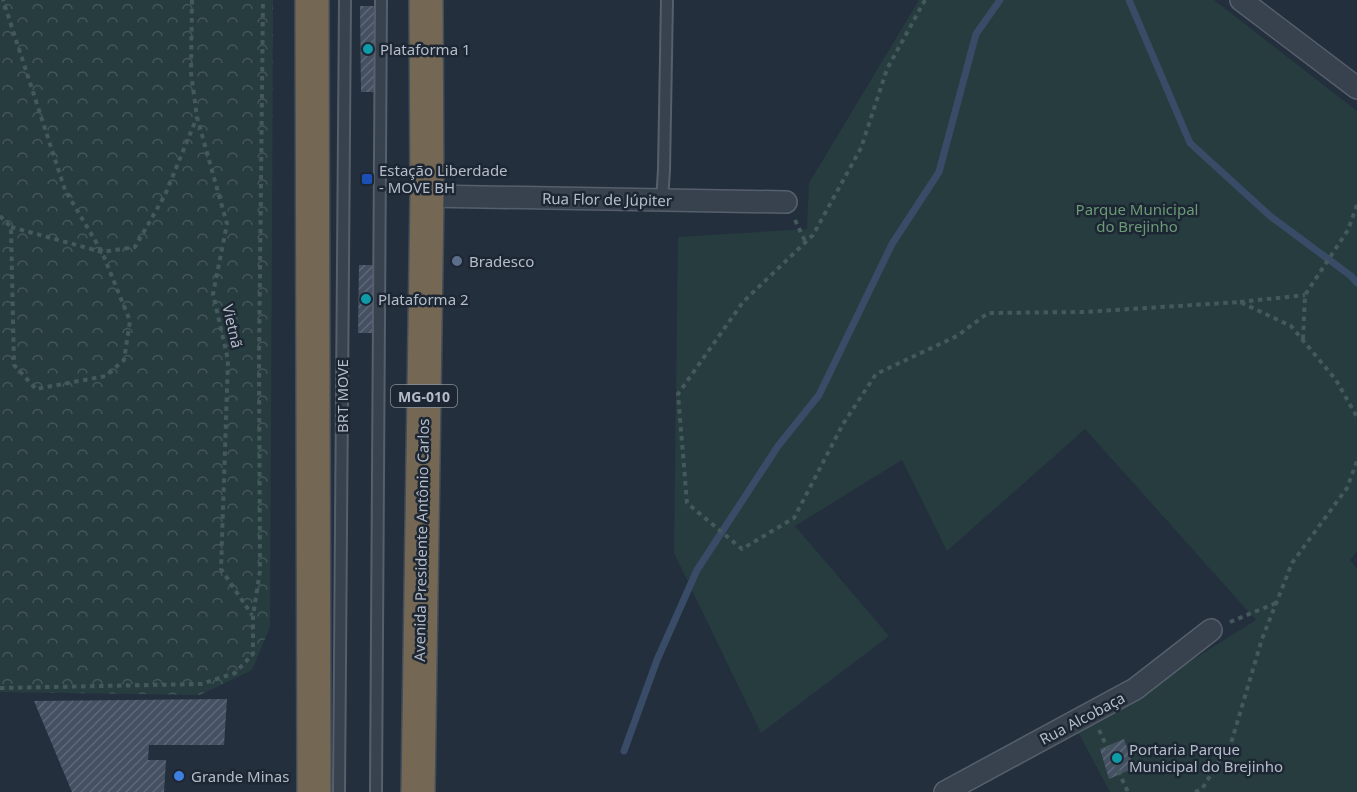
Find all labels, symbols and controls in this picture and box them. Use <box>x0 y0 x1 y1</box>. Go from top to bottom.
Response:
place label: Plataforma 1 <box>380 39 471 59</box>
marker: Plataforma 1 <box>361 42 375 56</box>
place label: Estação Liberdade - MOVE BH <box>379 160 508 197</box>
marker: Estação Liberdade - MOVE BH <box>360 172 374 186</box>
street label: Rua Flor de Júpiter <box>542 188 672 210</box>
park label: Parque Municipal do Brejinho <box>1076 199 1198 236</box>
place label: Bradesco <box>469 251 534 271</box>
marker: Bradesco <box>450 254 464 268</box>
place label: Plataforma 2 <box>378 289 469 309</box>
marker: Plataforma 2 <box>359 292 373 306</box>
street label: Vietnã <box>218 302 248 350</box>
street label: BRT MOVE <box>332 359 352 433</box>
road number: MG-010 <box>391 385 457 407</box>
street label: Avenida Presidente Antônio Carlos <box>409 418 433 662</box>
street label: Rua Alcobaça <box>1036 687 1128 749</box>
place label: Portaria Parque Municipal do Brejinho <box>1129 739 1283 776</box>
marker: Portaria Parque Municipal do Brejinho <box>1110 751 1124 765</box>
place label: Grande Minas <box>191 766 289 786</box>
marker: Grande Minas <box>172 769 186 783</box>

